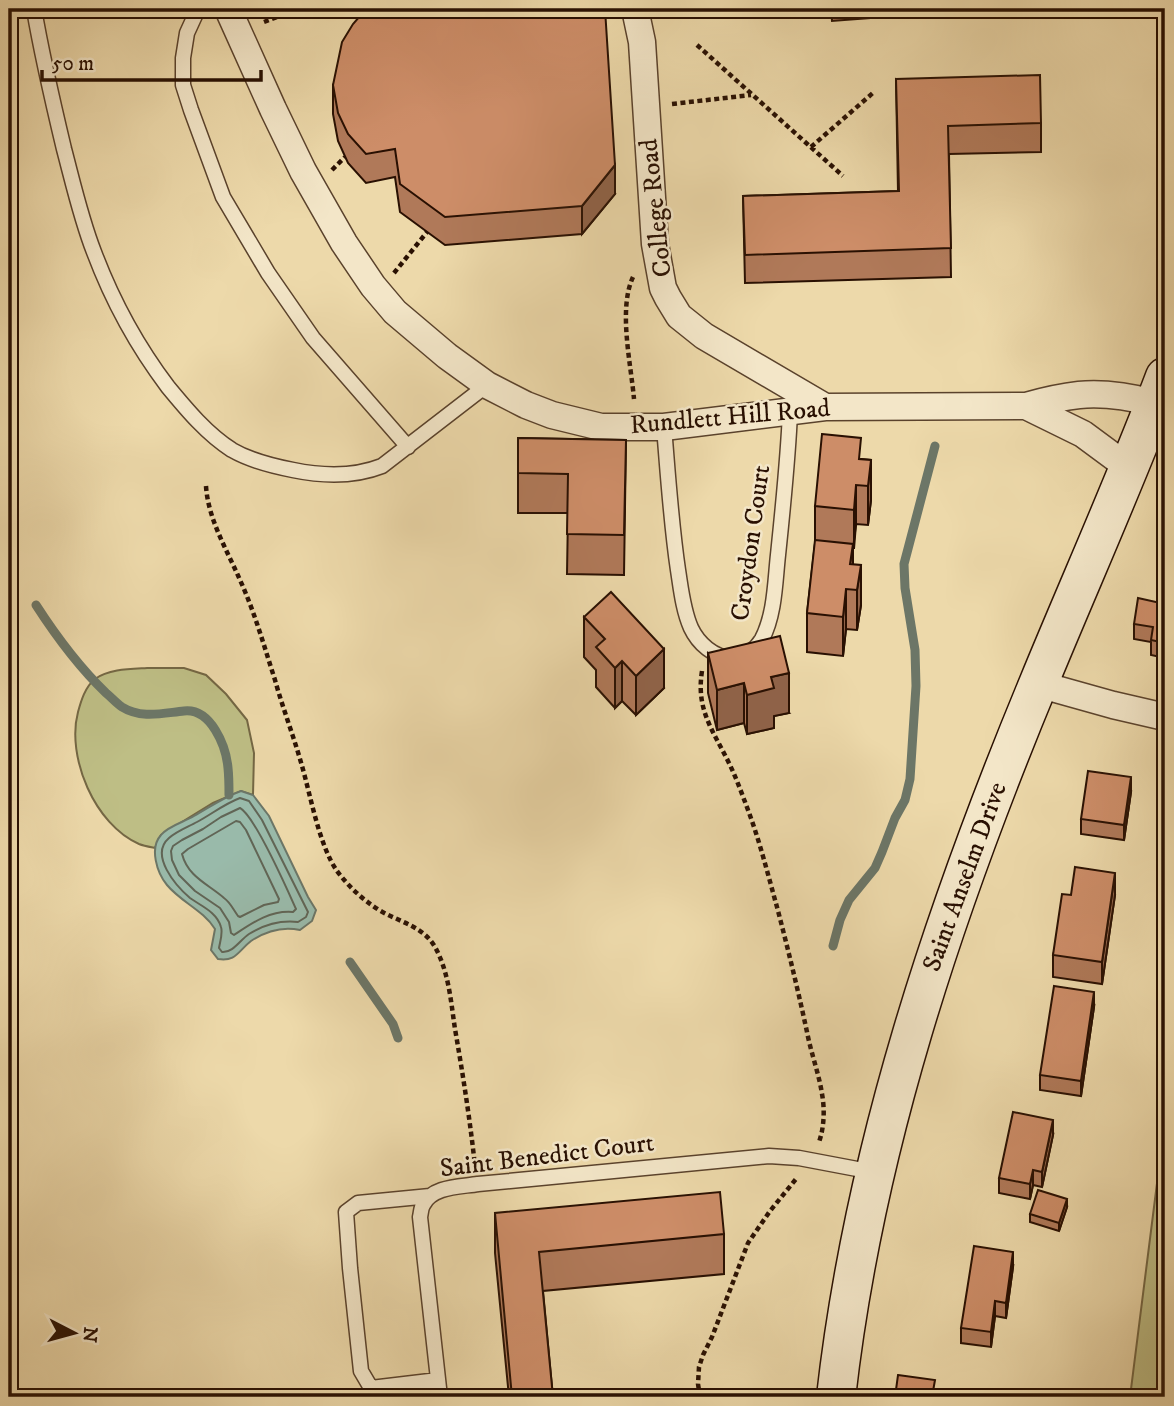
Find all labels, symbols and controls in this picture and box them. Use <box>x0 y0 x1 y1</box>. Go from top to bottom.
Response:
scale bar <box>42 38 261 82</box>
text: 50 m <box>52 51 94 77</box>
street label: College Road <box>632 137 680 279</box>
street label: Rundlett Hill Road <box>629 392 831 442</box>
street label: Croydon Court <box>724 463 778 623</box>
street label: Saint Anselm Drive <box>915 778 1015 976</box>
street label: Saint Benedict Court <box>438 1126 656 1186</box>
north arrow <box>38 1298 108 1368</box>
text: N <box>77 1326 102 1344</box>

